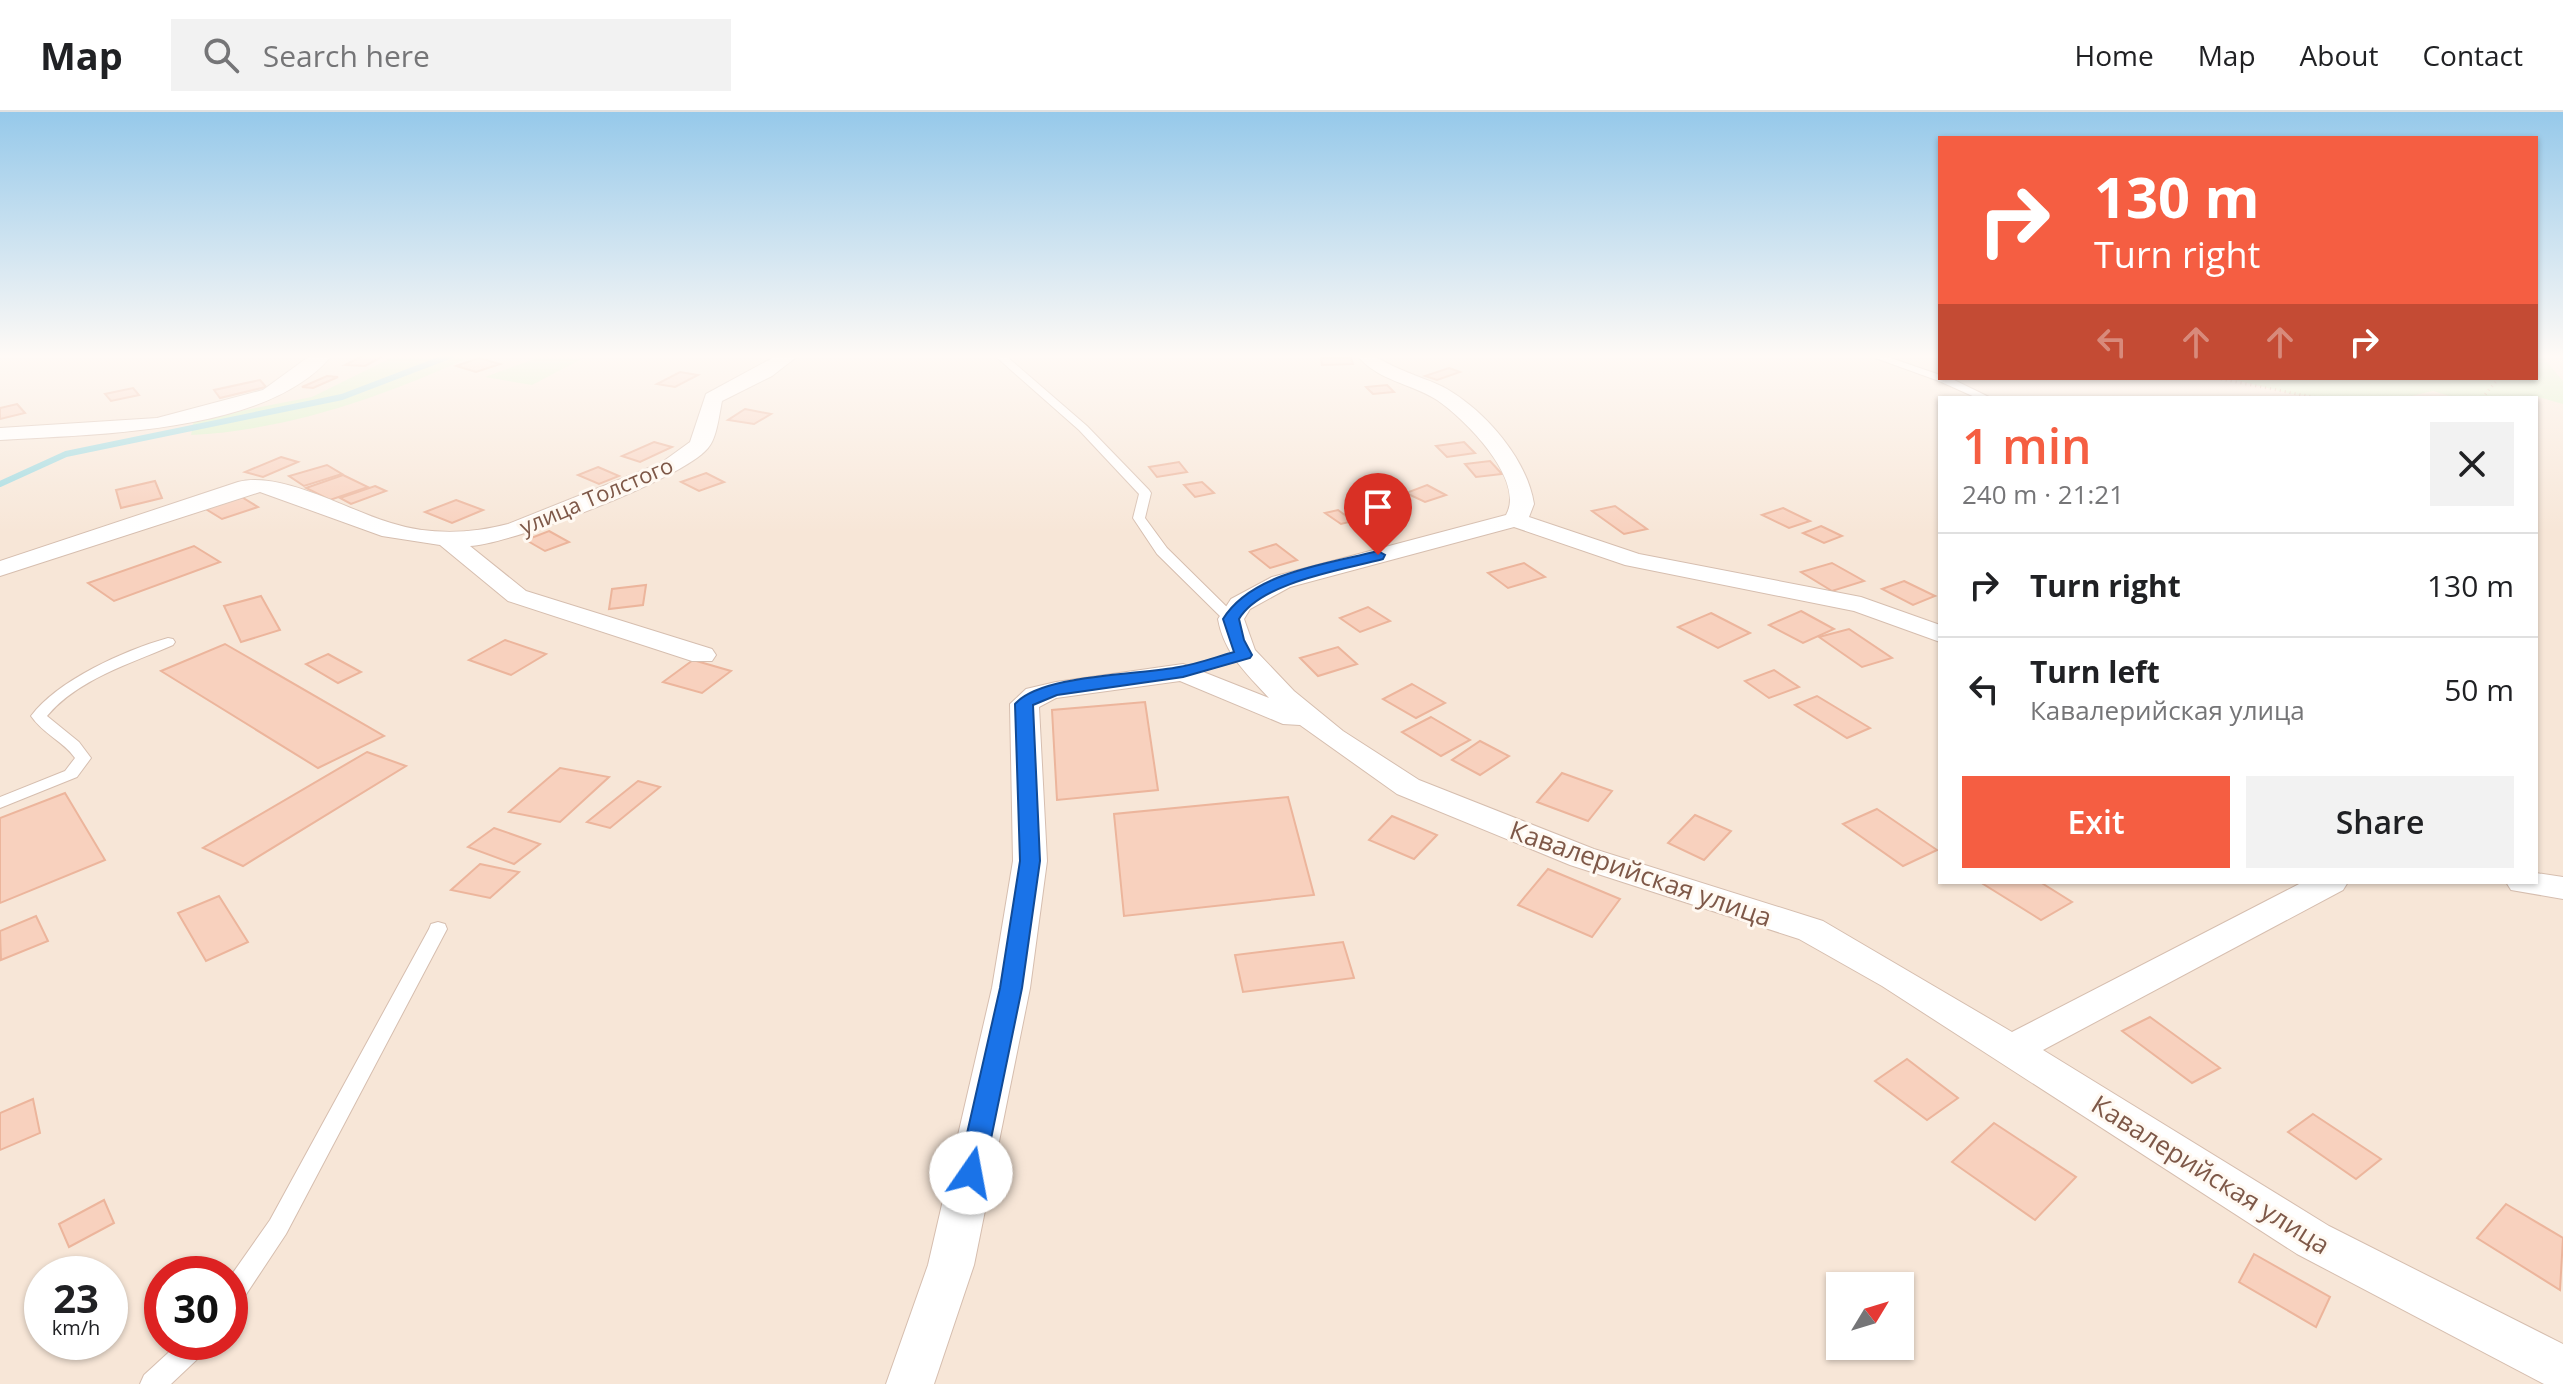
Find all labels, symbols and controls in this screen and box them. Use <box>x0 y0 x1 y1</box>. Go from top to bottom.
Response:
search box <box>171 19 731 91</box>
text: Map <box>40 29 123 81</box>
icon: search <box>199 33 243 77</box>
text: Search here <box>263 35 430 76</box>
text: Home <box>2075 36 2154 74</box>
text: Map <box>2198 36 2256 74</box>
text: About <box>2300 36 2378 74</box>
text: Contact <box>2422 36 2523 74</box>
text: 130 m <box>2094 158 2260 234</box>
icon: right <box>1962 168 2066 272</box>
text: Turn right <box>2094 230 2260 279</box>
icon: left <box>2090 320 2134 364</box>
icon: ahead <box>2174 320 2218 364</box>
icon: ahead <box>2258 320 2302 364</box>
icon: right <box>2342 320 2386 364</box>
text: 1 min <box>1962 413 2092 478</box>
button: close <box>2430 422 2514 506</box>
street label: улица Толстого <box>515 449 677 541</box>
pin <box>1344 473 1412 555</box>
text: 240 m · 21:21 <box>1962 476 2124 512</box>
icon: arrive <box>1356 485 1400 529</box>
icon: right <box>1962 563 2006 607</box>
text: Turn right <box>2030 565 2181 606</box>
text: 130 m <box>2427 565 2514 606</box>
text: Turn left <box>2030 651 2160 692</box>
icon: left <box>1962 667 2006 711</box>
text: 50 m <box>2444 669 2514 710</box>
text: Кавалерийская улица <box>2030 692 2305 728</box>
button: Exit <box>1962 776 2230 868</box>
button: Share <box>2246 776 2514 868</box>
street label: Кавалерийская улица <box>1505 811 1777 935</box>
street label: Кавалерийская улица <box>2085 1086 2337 1262</box>
position arrow <box>929 1131 1013 1215</box>
speed limit sign: 30 <box>144 1256 248 1360</box>
text: 23 <box>53 1270 99 1325</box>
north arrow <box>1826 1272 1914 1360</box>
map controls <box>1826 1272 1914 1360</box>
text: km/h <box>52 1314 100 1341</box>

